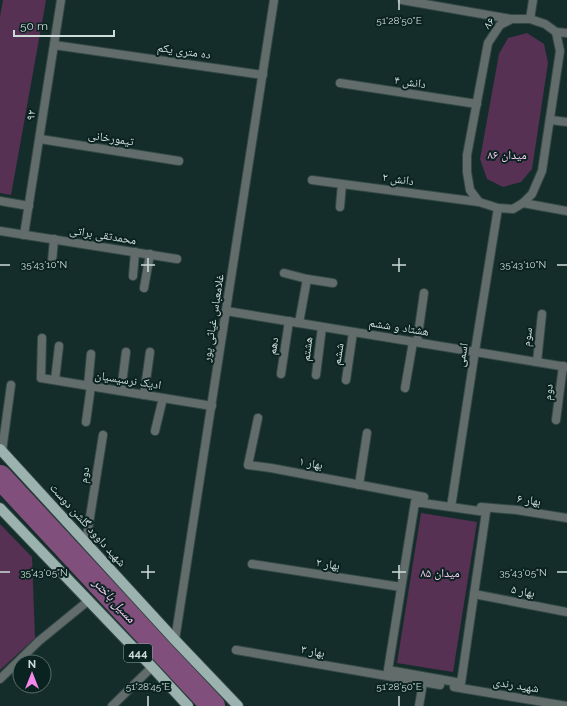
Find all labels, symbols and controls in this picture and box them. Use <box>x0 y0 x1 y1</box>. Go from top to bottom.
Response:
scale bar <box>14 12 114 38</box>
street label: ۸۶ <box>480 14 498 32</box>
text: 51°28'50"E <box>376 15 422 26</box>
text: 50 m <box>20 19 48 33</box>
street label: ده متری یکم <box>156 40 212 63</box>
street label: دانش ۴ <box>393 73 427 91</box>
street label: ۹۲ <box>23 109 39 121</box>
street label: تیمورخانی <box>87 127 135 149</box>
park label: میدان ۸۶ <box>487 148 527 162</box>
street label: دانش ۲ <box>381 170 415 188</box>
street label: محمدتقی براتی <box>68 223 137 248</box>
text: 35°43'10"N <box>21 259 67 270</box>
text: 35°43'10"N <box>500 259 546 270</box>
street label: غلامعباس غیاثی پور <box>199 273 227 364</box>
street label: هشتاد و ششم <box>368 315 430 340</box>
street label: سوم <box>519 326 536 348</box>
street label: دهم <box>265 336 282 356</box>
street label: هشتم <box>299 336 316 362</box>
street label: ششم <box>329 342 348 366</box>
street label: اسمی <box>453 342 471 368</box>
street label: ادیک نرسیسیان <box>94 368 162 392</box>
street label: دوم <box>540 383 557 401</box>
street label: بهار ۱ <box>298 454 324 473</box>
street label: دوم <box>76 466 93 484</box>
street label: شهید داوود گلشن دوست <box>47 481 129 570</box>
street label: بهار ۶ <box>516 491 542 509</box>
street label: بهار ۲ <box>315 555 341 573</box>
park label: میدان ۸۵ <box>420 566 460 580</box>
text: 35°43'05"N <box>20 567 68 578</box>
text: 35°43'05"N <box>499 567 547 578</box>
water label: مسیل باختر <box>89 574 139 626</box>
street label: بهار ۵ <box>510 582 536 601</box>
street label: بهار ۳ <box>300 642 326 660</box>
road number: 444 <box>124 644 152 662</box>
north arrow <box>12 654 52 694</box>
text: N <box>28 658 36 671</box>
street label: شهید رندی <box>492 674 540 696</box>
text: 51°28'45"E <box>126 681 170 692</box>
text: 51°28'50"E <box>376 681 422 692</box>

